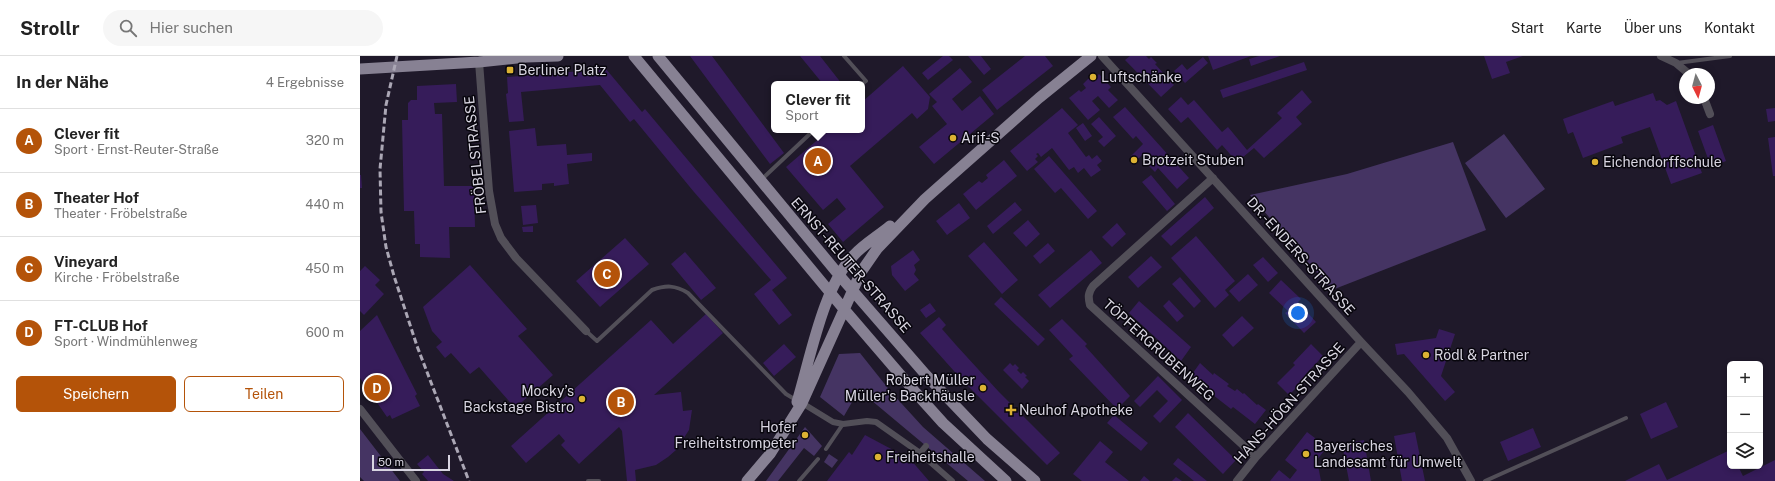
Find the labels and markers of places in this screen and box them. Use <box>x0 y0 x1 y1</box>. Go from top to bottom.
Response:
place label: Berliner Platz <box>518 62 606 78</box>
marker: Berliner Platz <box>505 65 515 75</box>
place label: Luftschänke <box>1101 69 1182 85</box>
marker: Luftschänke <box>1088 72 1098 82</box>
place label: Arif-S <box>961 130 1000 146</box>
marker: Arif-S <box>948 133 958 143</box>
pin: A <box>805 146 831 176</box>
place label: Brotzeit Stuben <box>1142 152 1244 168</box>
place label: Eichendorffschule <box>1603 154 1722 170</box>
marker: Brotzeit Stuben <box>1129 155 1139 165</box>
marker: Eichendorffschule <box>1590 157 1600 167</box>
pin: C <box>594 259 620 289</box>
place label: Rödl & Partner <box>1434 347 1529 363</box>
marker: Rödl & Partner <box>1421 350 1431 360</box>
place label: Robert Müller Müller's Backhäusle <box>845 372 975 404</box>
pin: D <box>364 373 390 403</box>
place label: Mocky’s Backstage Bistro <box>463 383 574 415</box>
marker: Robert Müller Müller's Backhäusle <box>978 383 988 393</box>
pin: B <box>608 387 634 417</box>
marker: Mocky’s Backstage Bistro <box>577 394 587 404</box>
place label: Neuhof Apotheke <box>1019 402 1133 418</box>
marker: Neuhof Apotheke <box>1006 405 1016 415</box>
place label: Hofer Freiheitstrompeter <box>675 419 797 451</box>
marker: Hofer Freiheitstrompeter <box>800 430 810 440</box>
place label: Bayerisches Landesamt für Umwelt <box>1314 438 1462 470</box>
place label: Freiheitshalle <box>886 449 975 465</box>
marker: Bayerisches Landesamt für Umwelt <box>1301 449 1311 459</box>
marker: Freiheitshalle <box>873 452 883 462</box>

